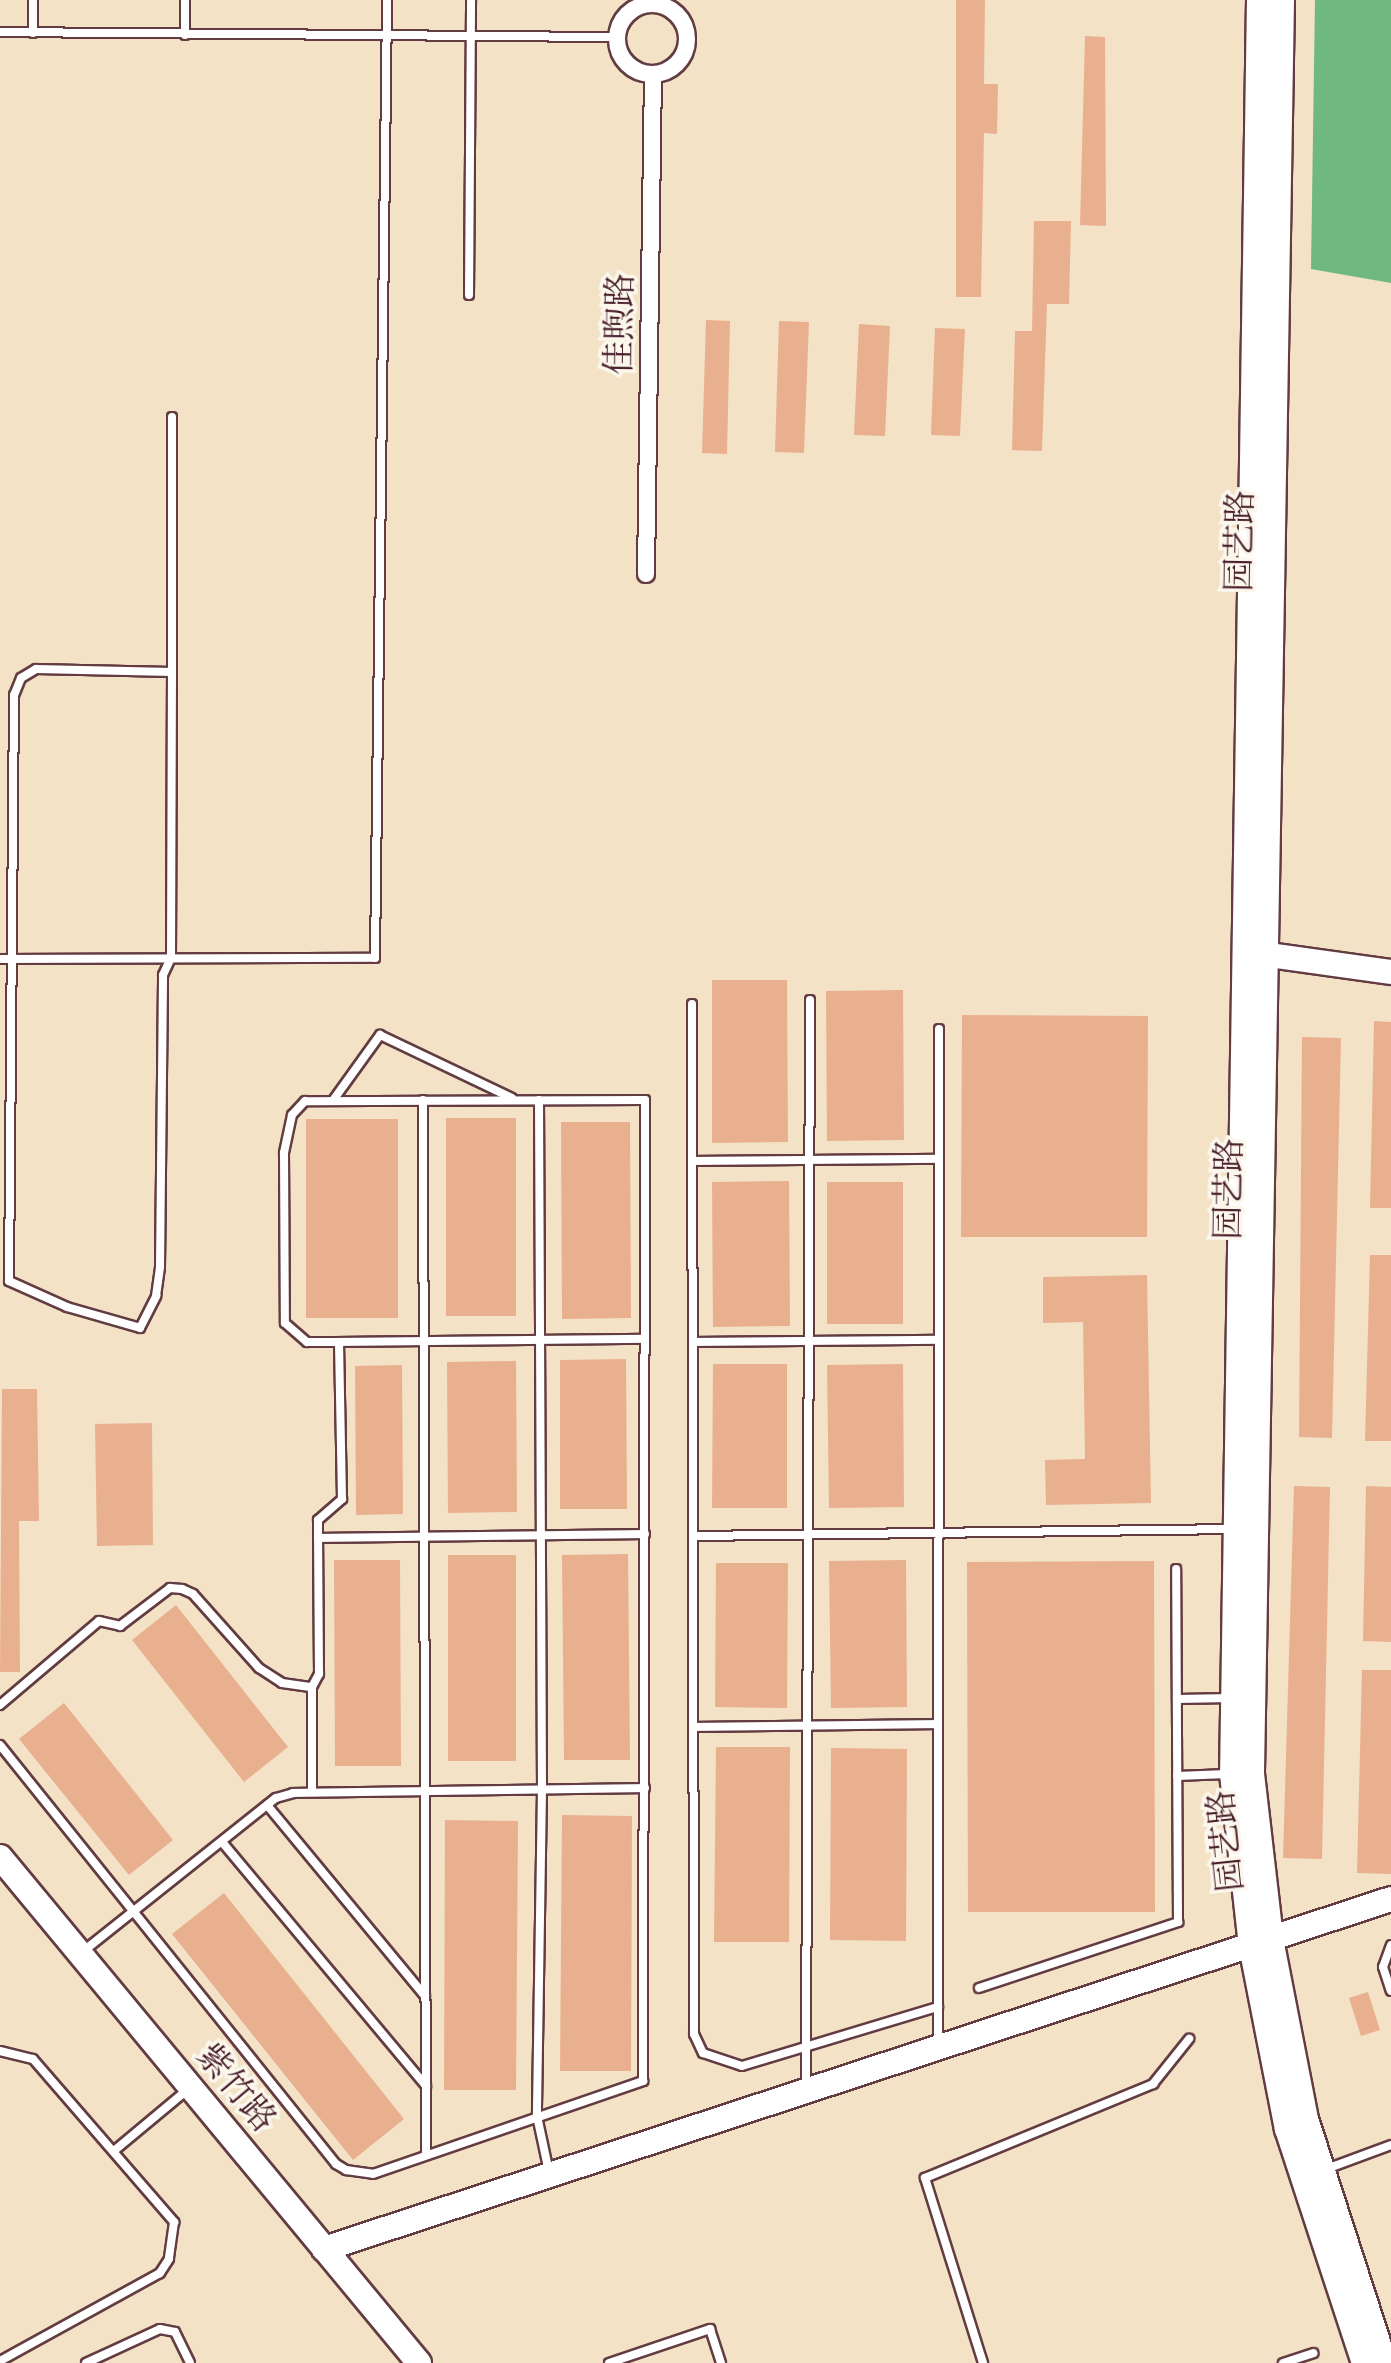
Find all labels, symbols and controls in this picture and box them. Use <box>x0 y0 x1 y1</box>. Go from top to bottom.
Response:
street label: 佳煦路 <box>599 273 641 375</box>
street label: 园艺路 <box>1219 490 1261 592</box>
street label: 园艺路 <box>1208 1138 1250 1240</box>
street label: 园艺路 <box>1200 1788 1252 1894</box>
street label: 紫竹路 <box>188 2036 284 2140</box>

